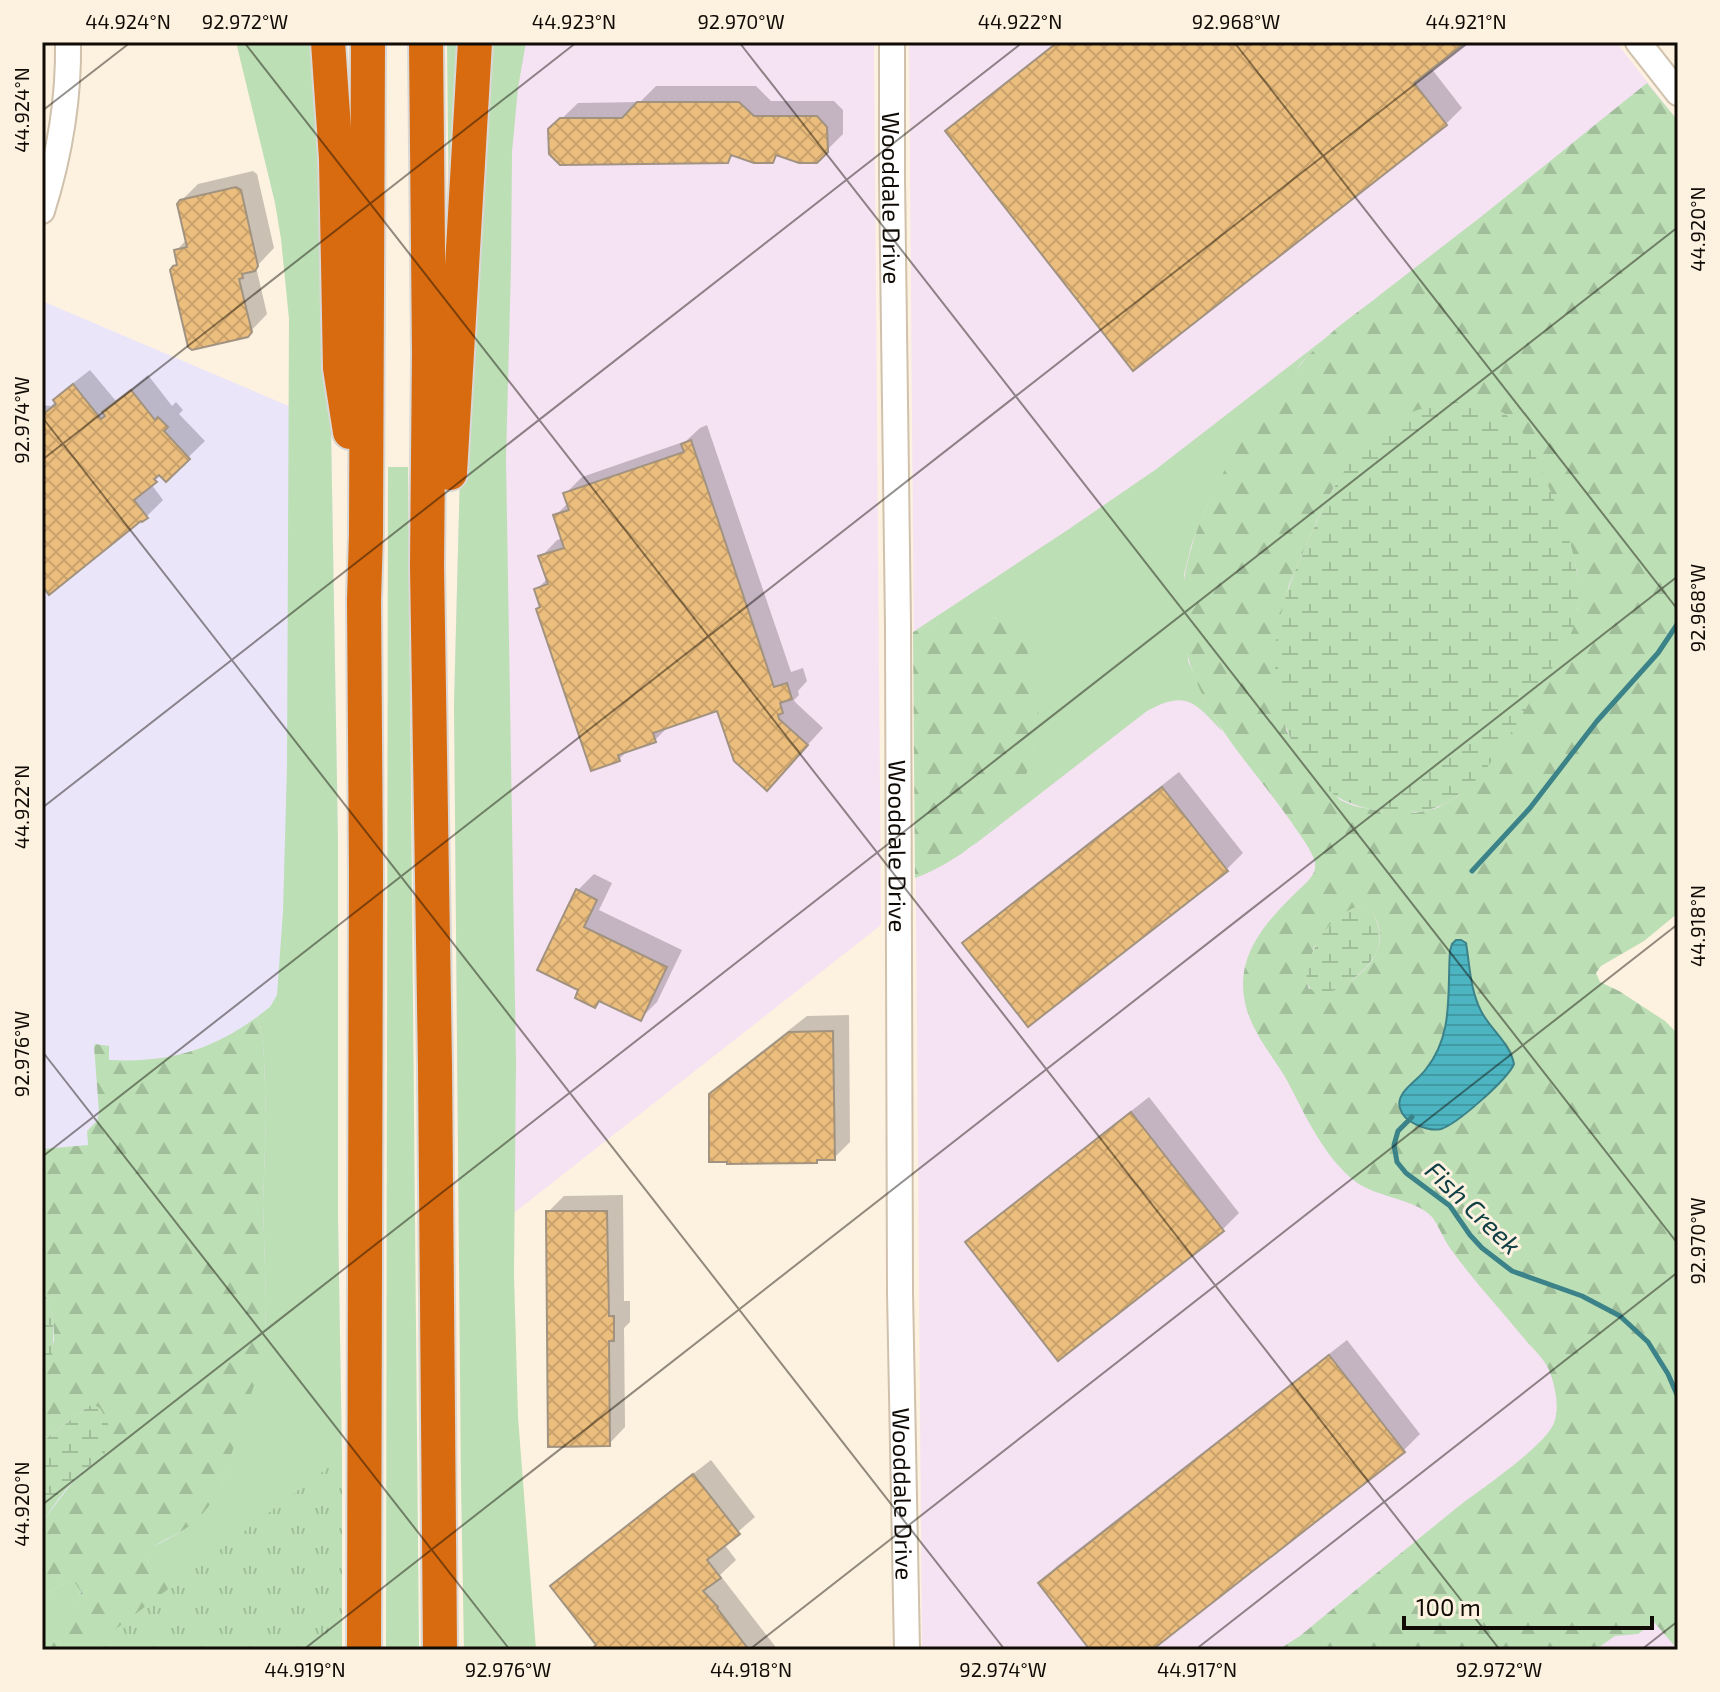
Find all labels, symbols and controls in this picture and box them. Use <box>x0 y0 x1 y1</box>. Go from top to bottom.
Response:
text: 44.924°N <box>85 9 171 33</box>
text: 92.972°W <box>202 9 288 33</box>
text: 44.923°N <box>532 9 616 33</box>
text: 92.970°W <box>697 9 785 33</box>
text: 44.922°N <box>978 9 1062 33</box>
text: 92.968°W <box>1192 9 1280 33</box>
text: 44.921°N <box>1425 9 1507 33</box>
text: 44.924°N <box>9 67 33 153</box>
street label: Wooddale Drive <box>877 112 908 285</box>
text: 44.920°N <box>1685 186 1709 272</box>
text: 92.974°W <box>9 376 33 464</box>
text: 92.968°W <box>1685 564 1709 652</box>
street label: Wooddale Drive <box>884 760 913 932</box>
text: 44.922°N <box>9 765 33 849</box>
text: 44.918°N <box>1685 885 1709 967</box>
text: 92.976°W <box>9 1011 33 1097</box>
water label: Fish Creek <box>1420 1154 1528 1260</box>
text: 92.970°W <box>1685 1197 1709 1285</box>
street label: Wooddale Drive <box>888 1407 920 1581</box>
text: 44.920°N <box>9 1461 33 1547</box>
scale bar <box>1404 1580 1652 1630</box>
text: 100 m <box>1416 1592 1481 1621</box>
text: 44.919°N <box>264 1657 346 1681</box>
text: 92.976°W <box>465 1657 551 1681</box>
text: 44.918°N <box>710 1657 792 1681</box>
text: 92.974°W <box>959 1657 1047 1681</box>
text: 44.917°N <box>1157 1657 1237 1681</box>
text: 92.972°W <box>1456 1657 1542 1681</box>

